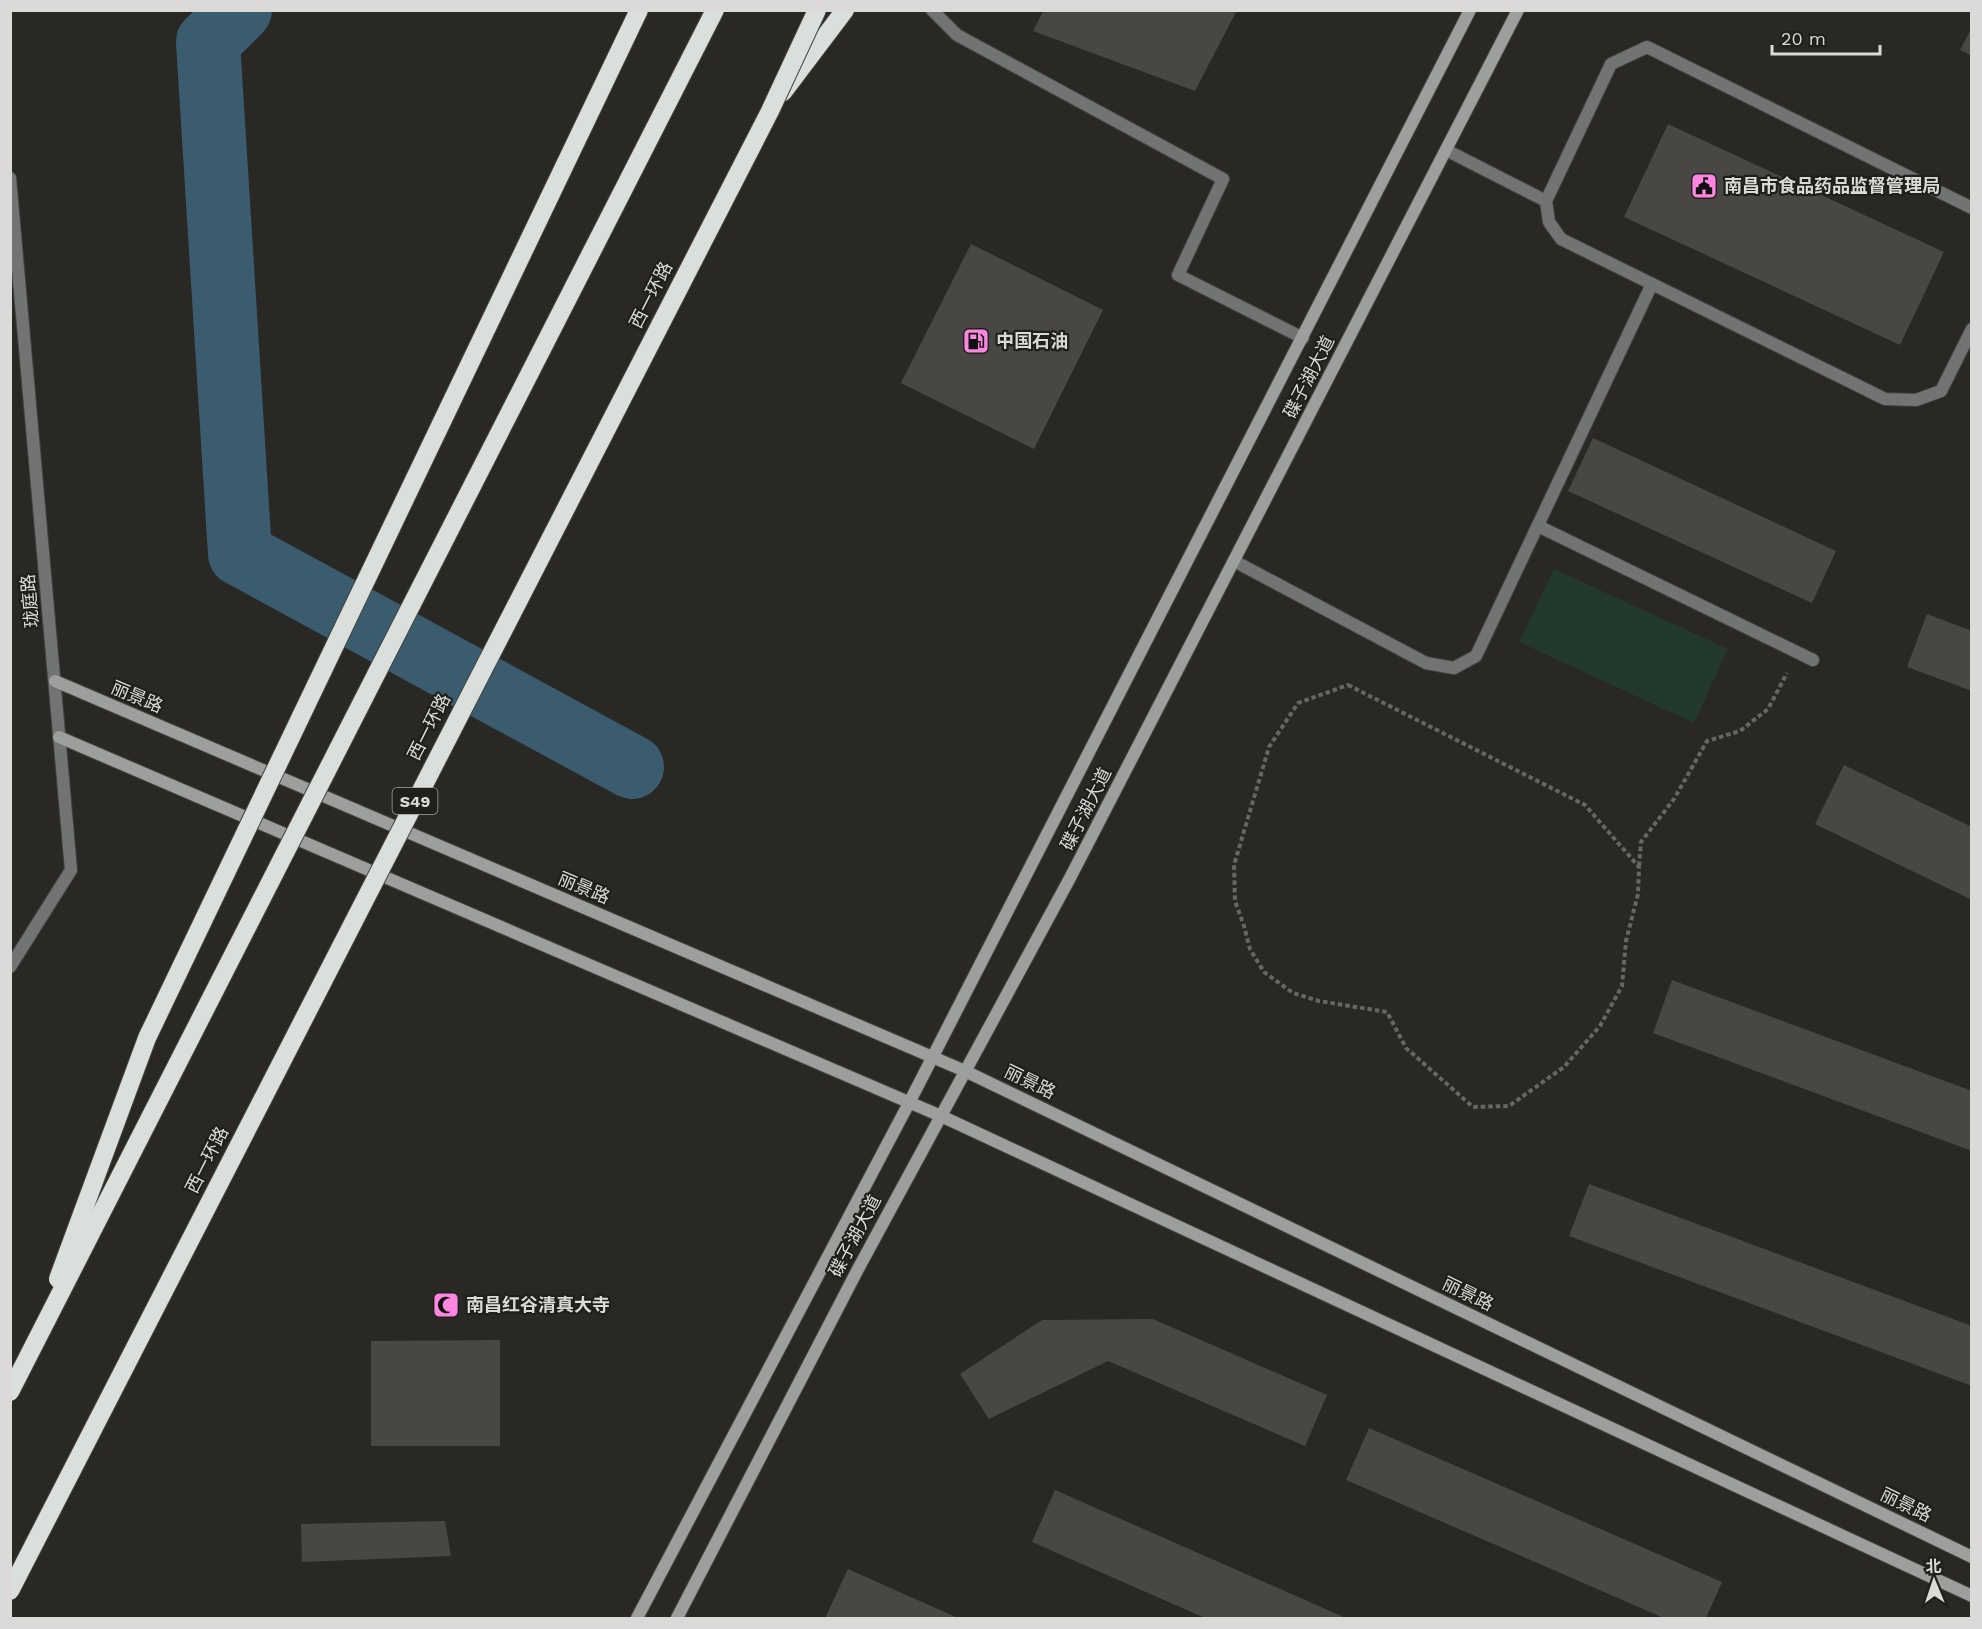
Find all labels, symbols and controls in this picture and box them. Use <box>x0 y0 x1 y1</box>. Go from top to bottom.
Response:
scale bar <box>1772 18 1880 56</box>
text: 20 m <box>1781 28 1826 49</box>
public building icon: 南昌市食品药品监督管理局 <box>1689 171 1719 201</box>
place label: 南昌市食品药品监督管理局 <box>1724 175 1940 196</box>
street label: 西一环路 <box>625 258 676 332</box>
fuel station icon: 中国石油 <box>961 326 991 356</box>
place label: 中国石油 <box>996 330 1068 351</box>
street label: 碟子湖大道 <box>1279 332 1338 422</box>
street label: 珑庭路 <box>17 573 42 629</box>
street label: 丽景路 <box>108 676 166 717</box>
street label: 西一环路 <box>403 690 454 764</box>
street label: 碟子湖大道 <box>1056 764 1115 854</box>
road number: S49 <box>392 788 438 814</box>
street label: 丽景路 <box>555 867 613 908</box>
street label: 丽景路 <box>1001 1060 1059 1103</box>
street label: 西一环路 <box>181 1123 232 1197</box>
street label: 碟子湖大道 <box>824 1191 885 1280</box>
street label: 丽景路 <box>1439 1272 1497 1315</box>
mosque icon: 南昌红谷清真大寺 <box>431 1290 461 1320</box>
place label: 南昌红谷清真大寺 <box>466 1294 610 1315</box>
street label: 丽景路 <box>1877 1483 1935 1526</box>
north arrow <box>1904 1551 1964 1611</box>
text: 北 <box>1925 1557 1942 1576</box>

